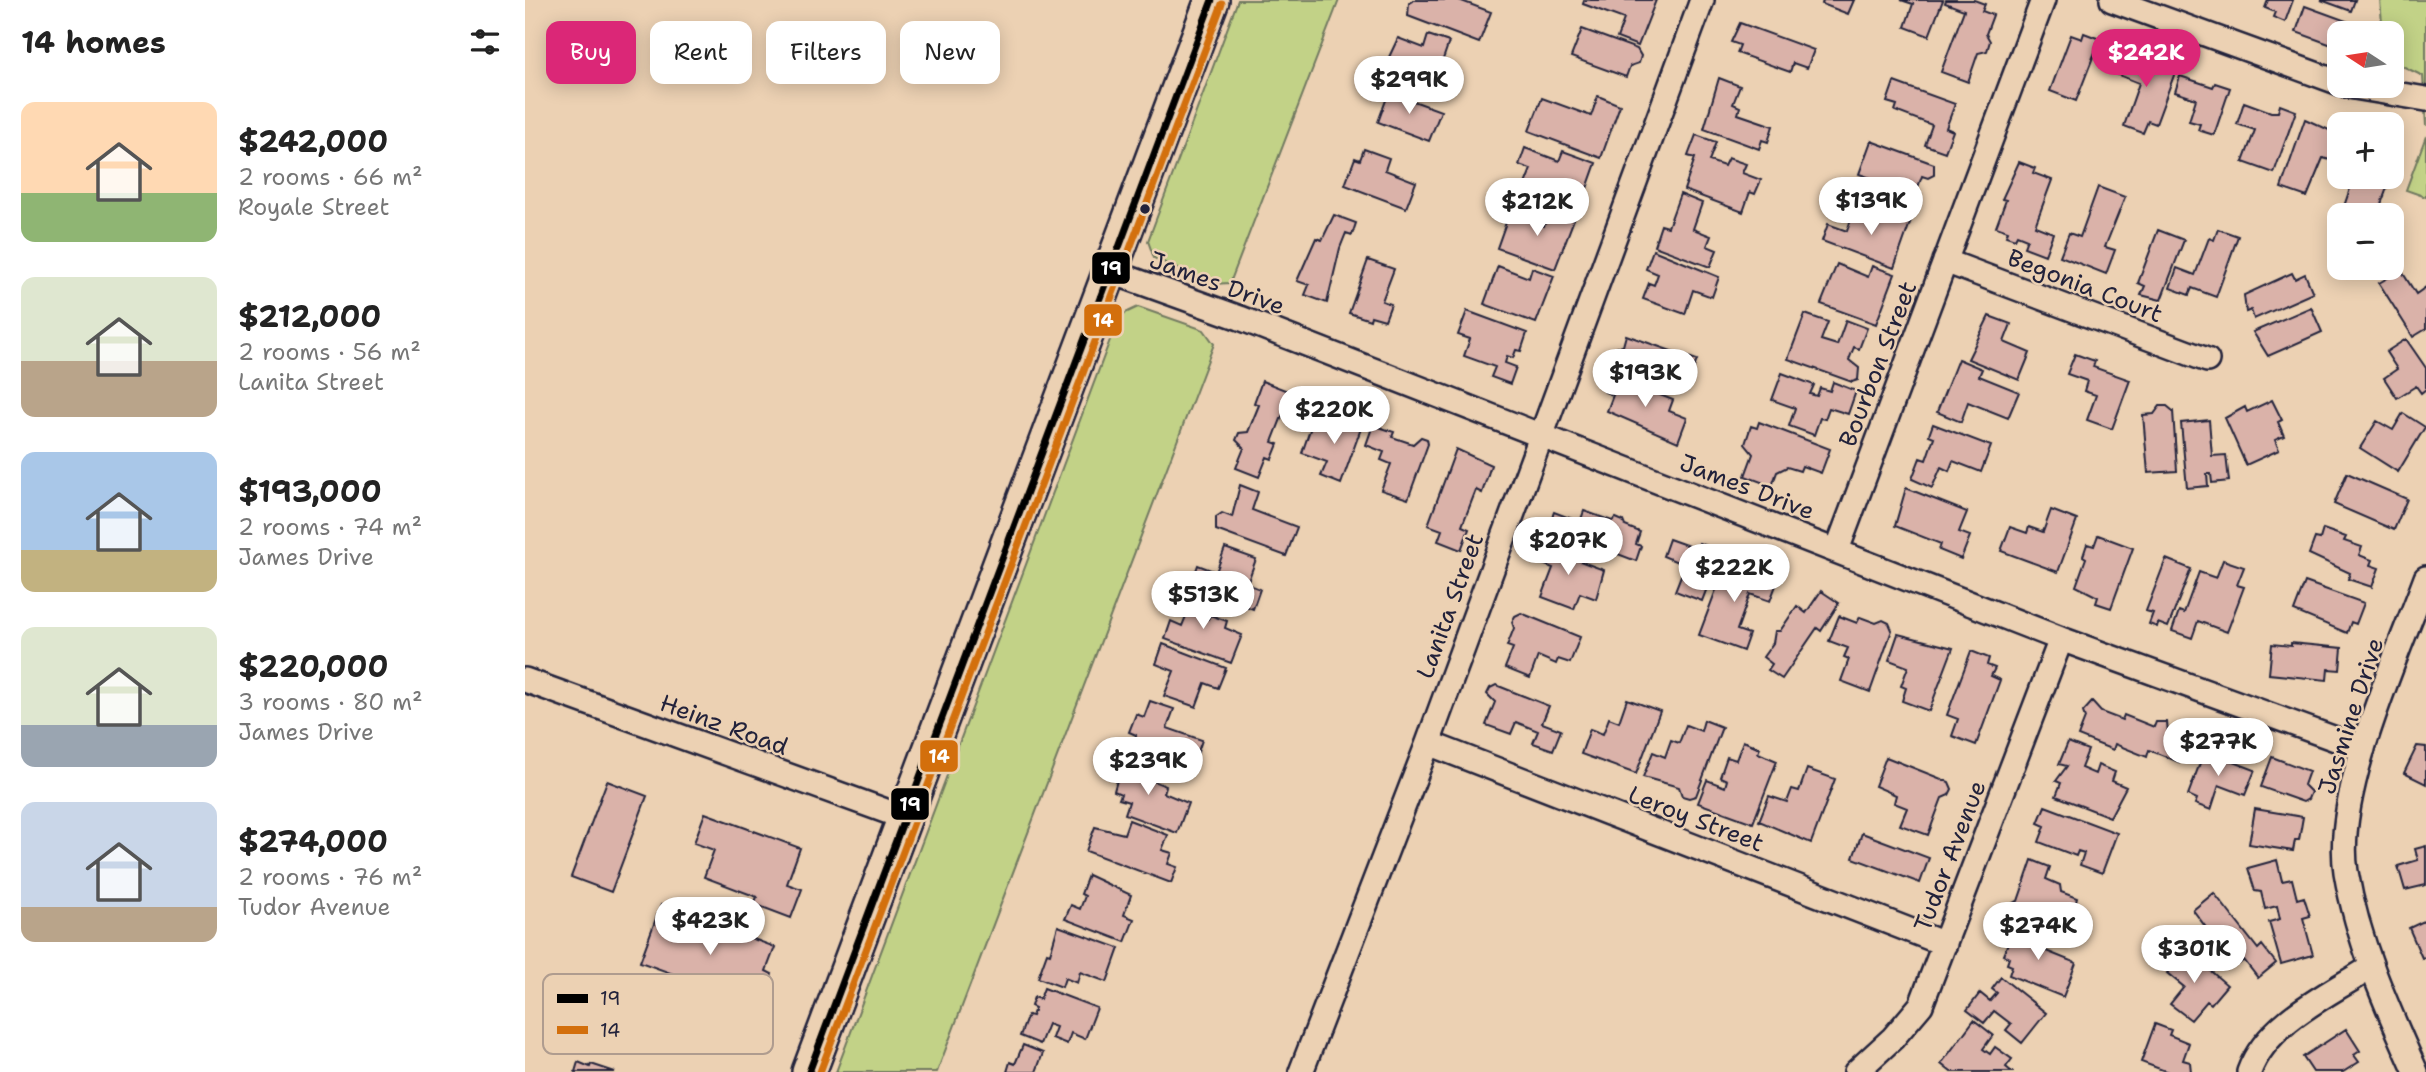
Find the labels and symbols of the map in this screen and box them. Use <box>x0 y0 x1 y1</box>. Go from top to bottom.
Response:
north arrow <box>2327 21 2405 98</box>
pin: $242K <box>2097 29 2195 89</box>
pin: $299K <box>1360 57 1458 116</box>
pin: $139K <box>1822 177 1920 237</box>
pin: $212K <box>1488 178 1586 238</box>
unlabelled marker <box>1138 202 1152 216</box>
street label: Begonia Court <box>2003 242 2167 330</box>
street label: James Drive <box>1145 244 1289 322</box>
line badge: 19 <box>1091 251 1131 285</box>
text: 19 <box>1100 256 1122 281</box>
street label: Bourbon Street <box>1832 277 1924 451</box>
line badge: 14 <box>1083 303 1123 337</box>
text: 14 <box>1092 308 1114 333</box>
pin: $193K <box>1596 350 1694 409</box>
pin: $220K <box>1285 386 1383 446</box>
street label: James Drive <box>1675 447 1819 527</box>
pin: $207K <box>1519 518 1617 577</box>
street label: Lanita Street <box>1409 529 1491 683</box>
pin: $222K <box>1685 544 1783 604</box>
pin: $513K <box>1154 572 1252 631</box>
street label: Jasmine Drive <box>2311 634 2391 798</box>
street label: Heinz Road <box>655 687 793 763</box>
pin: $277K <box>2169 718 2267 778</box>
pin: $239K <box>1099 738 1197 797</box>
line badge: 14 <box>919 739 959 773</box>
text: 14 <box>928 744 950 769</box>
street label: Tudor Avenue <box>1907 776 1993 936</box>
street label: Leroy Street <box>1624 778 1768 860</box>
line badge: 19 <box>890 787 930 821</box>
text: 19 <box>899 792 921 817</box>
pin: $423K <box>661 898 759 957</box>
pin: $274K <box>1989 902 2087 962</box>
pin: $301K <box>2145 926 2243 985</box>
legend <box>543 974 773 1054</box>
text: 19 <box>600 986 621 1011</box>
text: 14 <box>600 1018 620 1043</box>

